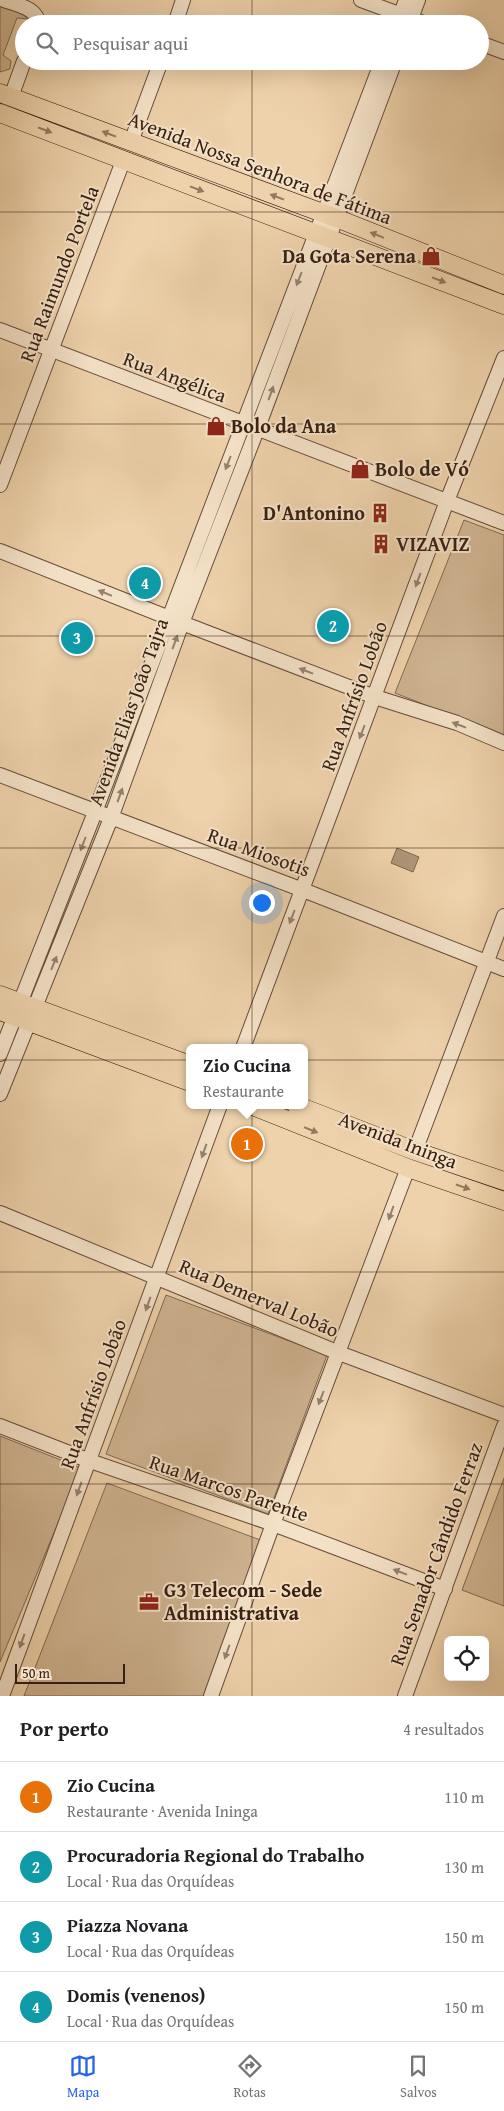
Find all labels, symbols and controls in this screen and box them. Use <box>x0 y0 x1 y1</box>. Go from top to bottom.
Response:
search box <box>15 15 489 70</box>
icon: search <box>33 29 61 57</box>
text: Pesquisar aqui <box>73 29 188 57</box>
street label: Avenida Nossa Senhora de Fátima <box>124 104 397 231</box>
one-way arrow <box>38 127 53 135</box>
one-way arrow <box>101 130 116 138</box>
street label: Rua Raimundo Portela <box>11 181 106 366</box>
one-way arrow <box>190 185 205 193</box>
one-way arrow <box>270 193 285 200</box>
one-way arrow <box>369 231 384 239</box>
place label: Da Gota Serena <box>282 241 417 270</box>
shop icon: Da Gota Serena <box>420 245 442 267</box>
one-way arrow <box>295 272 303 287</box>
one-way arrow <box>432 276 447 284</box>
street label: Rua Angélica <box>119 344 232 410</box>
one-way arrow <box>267 385 275 400</box>
place label: Bolo da Ana <box>231 411 337 440</box>
shop icon: Bolo da Ana <box>205 415 227 437</box>
place label: Bolo de Vó <box>375 454 469 483</box>
one-way arrow <box>224 456 232 470</box>
shop icon: Bolo de Vó <box>349 458 371 480</box>
place label: D'Antonino <box>263 498 365 527</box>
building icon: D'Antonino <box>369 502 391 524</box>
place label: VIZAVIZ <box>396 529 470 558</box>
building icon: VIZAVIZ <box>370 533 392 555</box>
pin: 4 <box>129 564 161 602</box>
one-way arrow <box>414 573 422 588</box>
one-way arrow <box>98 588 113 596</box>
pin: 2 <box>317 607 349 645</box>
street label: Avenida Elias João Tajra <box>80 613 175 810</box>
street label: Rua Anfrísio Lobão <box>313 617 394 775</box>
pin: 3 <box>61 619 93 657</box>
one-way arrow <box>172 635 179 650</box>
one-way arrow <box>299 666 313 674</box>
one-way arrow <box>452 720 466 728</box>
one-way arrow <box>358 725 366 740</box>
one-way arrow <box>116 787 124 802</box>
street label: Rua Miosotis <box>204 820 315 884</box>
one-way arrow <box>79 837 87 852</box>
your location <box>249 890 275 916</box>
one-way arrow <box>288 910 296 924</box>
one-way arrow <box>50 955 58 970</box>
popup <box>186 1044 308 1109</box>
text: Zio Cucina <box>203 1051 291 1079</box>
text: Restaurante <box>203 1079 284 1103</box>
street label: Avenida Ininga <box>335 1104 462 1176</box>
pin: 1 <box>231 1125 263 1163</box>
one-way arrow <box>304 1126 318 1134</box>
one-way arrow <box>200 1144 208 1159</box>
one-way arrow <box>456 1184 471 1191</box>
one-way arrow <box>387 1206 395 1221</box>
street label: Rua Demerval Lobão <box>175 1251 343 1344</box>
one-way arrow <box>144 1296 151 1311</box>
street label: Rua Anfrísio Lobão <box>52 1315 133 1473</box>
one-way arrow <box>317 1391 325 1406</box>
street label: Rua Senador Cândido Ferraz <box>382 1438 490 1669</box>
street label: Rua Marcos Parente <box>146 1447 313 1528</box>
one-way arrow <box>75 1482 83 1497</box>
one-way arrow <box>392 1568 407 1575</box>
place label: G3 Telecom - Sede Administrativa <box>164 1575 323 1627</box>
office icon: G3 Telecom - Sede Administrativa <box>138 1591 160 1613</box>
one-way arrow <box>18 1634 26 1649</box>
map controls <box>444 1636 489 1681</box>
button: locate <box>444 1636 489 1681</box>
one-way arrow <box>223 1645 231 1660</box>
scale bar <box>15 1661 125 1684</box>
text: 50 m <box>22 1663 50 1683</box>
text: Por perto <box>20 1713 109 1744</box>
text: 4 resultados <box>403 1717 484 1741</box>
text: Zio Cucina <box>67 1771 155 1799</box>
text: 1 <box>32 1785 40 1809</box>
text: 110 m <box>444 1785 484 1809</box>
text: Restaurante · Avenida Ininga <box>67 1799 258 1823</box>
text: Procuradoria Regional do Trabalho <box>67 1841 364 1869</box>
text: 2 <box>32 1855 40 1879</box>
text: 130 m <box>444 1855 484 1879</box>
text: Local · Rua das Orquídeas <box>67 1869 234 1893</box>
text: Piazza Novana <box>67 1911 188 1939</box>
text: 3 <box>32 1925 40 1949</box>
text: 150 m <box>444 1925 484 1949</box>
text: Local · Rua das Orquídeas <box>67 1939 234 1963</box>
text: Domis (venenos) <box>67 1981 205 2009</box>
text: 4 <box>32 1995 40 2019</box>
text: 150 m <box>444 1995 484 2019</box>
text: Local · Rua das Orquídeas <box>67 2009 234 2033</box>
tab: Mapa <box>67 2052 99 2102</box>
tab: Rotas <box>234 2052 266 2102</box>
tab: Salvos <box>400 2052 437 2102</box>

